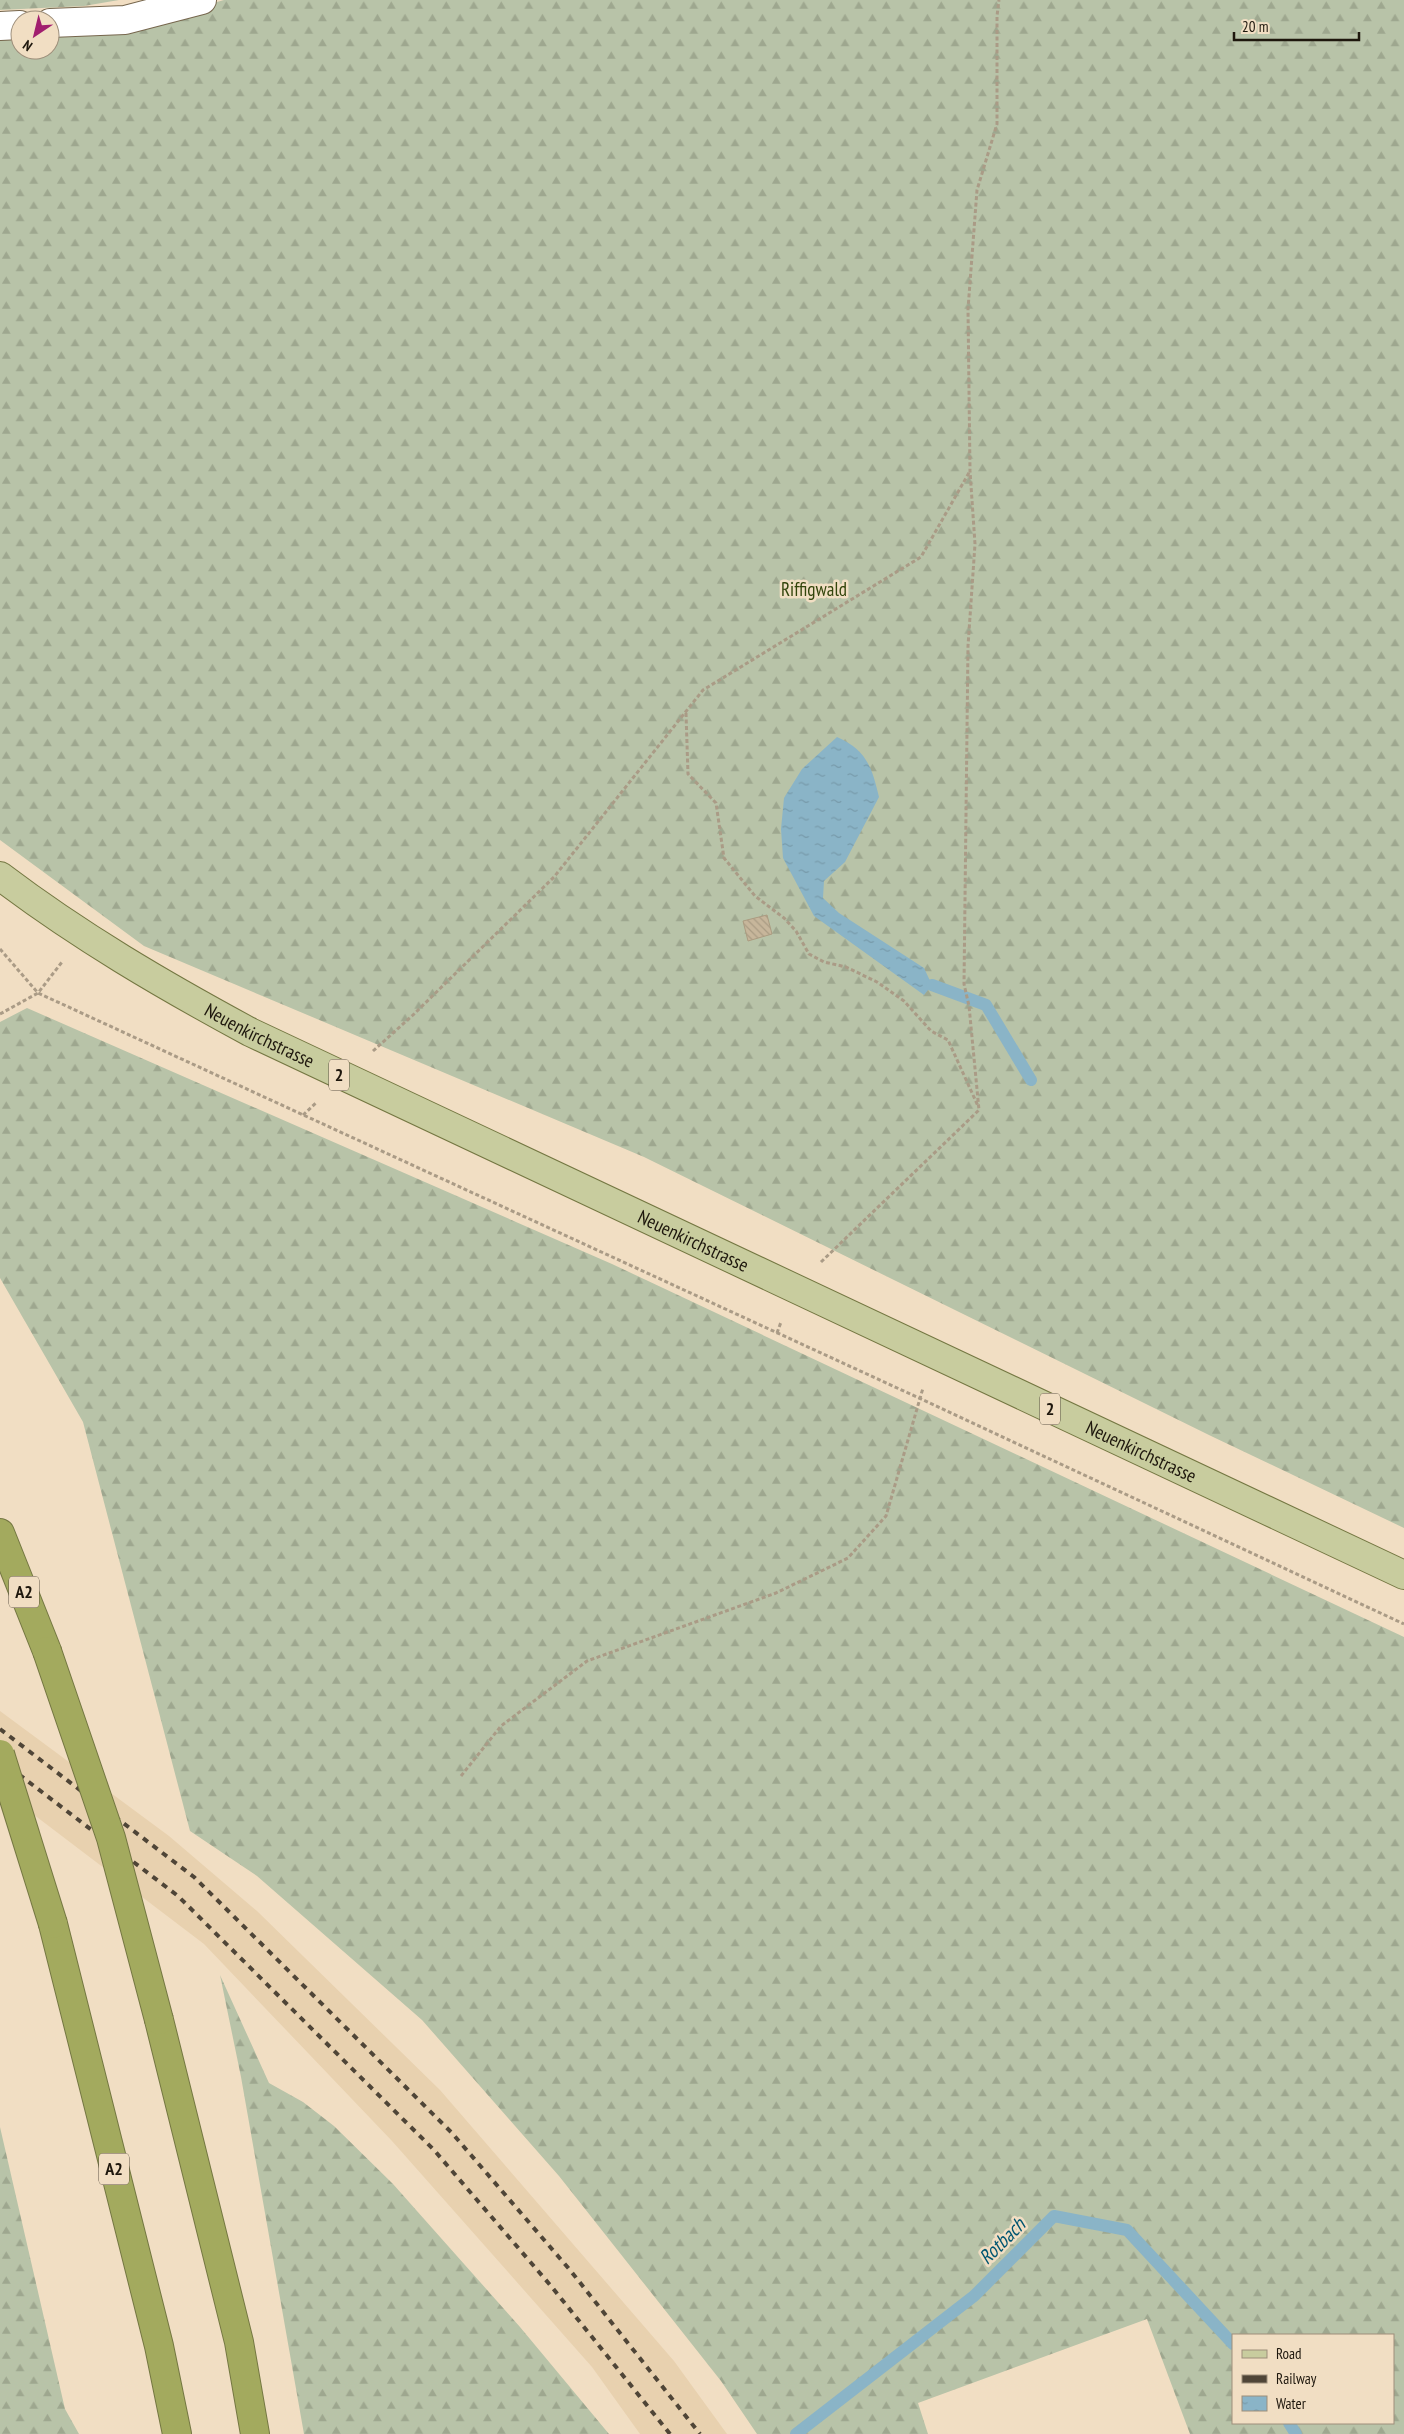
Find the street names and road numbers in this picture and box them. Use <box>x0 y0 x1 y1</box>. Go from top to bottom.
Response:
street label: Neuenkirchstrasse <box>200 998 318 1073</box>
road number: 2 <box>329 1060 349 1090</box>
street label: Neuenkirchstrasse <box>634 1204 753 1277</box>
road number: 2 <box>1040 1394 1060 1425</box>
street label: Neuenkirchstrasse <box>1082 1415 1201 1488</box>
road number: A2 <box>9 1576 39 1608</box>
road number: A2 <box>99 2154 129 2184</box>

